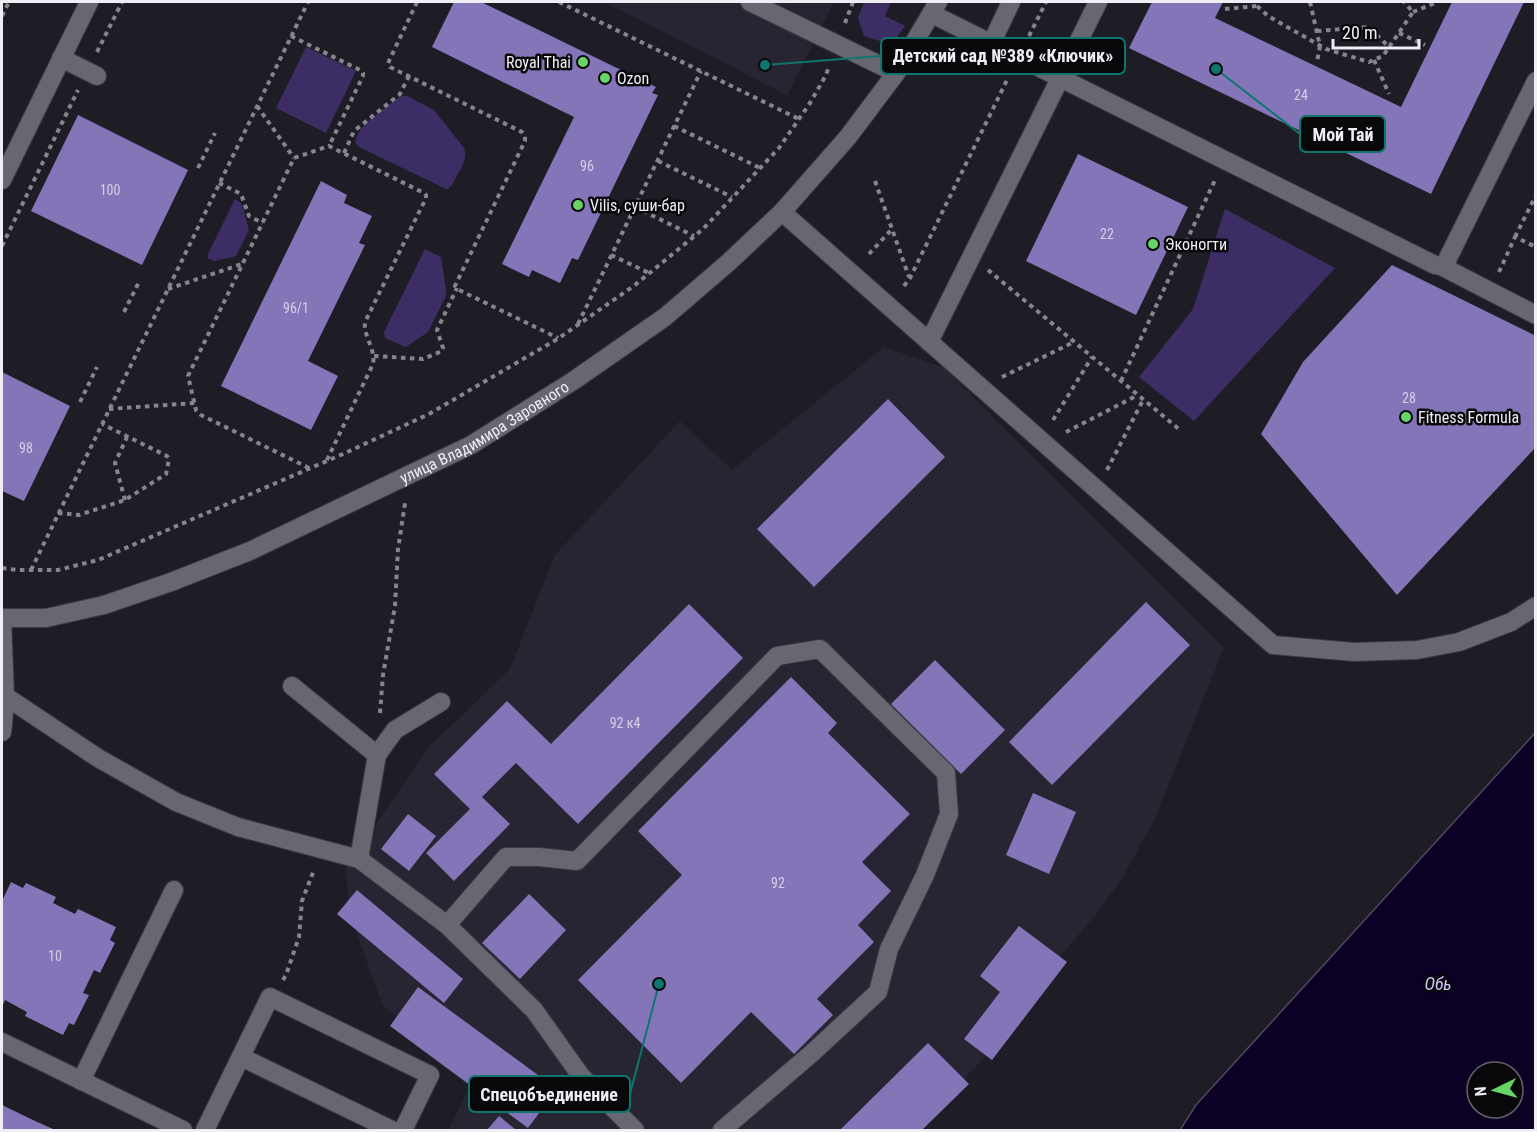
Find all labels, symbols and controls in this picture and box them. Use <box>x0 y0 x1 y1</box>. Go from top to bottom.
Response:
scale bar <box>1333 12 1418 50</box>
text: 20 m <box>1342 22 1377 43</box>
callout: Детский сад №389 «Ключик» <box>881 38 1125 74</box>
text: Детский сад №389 «Ключик» <box>893 45 1113 66</box>
place label: Royal Thai <box>506 53 571 72</box>
marker: Royal Thai <box>576 55 590 69</box>
place label: Ozon <box>617 69 649 88</box>
marker: Ozon <box>598 71 612 85</box>
house number: 24 <box>1294 87 1308 103</box>
callout: Мой Тай <box>1300 116 1385 152</box>
text: Мой Тай <box>1312 124 1374 145</box>
house number: 96 <box>580 158 594 174</box>
house number: 100 <box>100 182 120 198</box>
place label: Vilis, суши-бар <box>590 196 685 215</box>
marker: Vilis, суши-бар <box>571 198 585 212</box>
house number: 22 <box>1100 226 1114 242</box>
place label: Эконогти <box>1165 235 1227 254</box>
marker: Эконогти <box>1146 237 1160 251</box>
house number: 96/1 <box>283 300 309 316</box>
street label: улица Владимира Заровного <box>397 377 572 488</box>
house number: 28 <box>1402 390 1416 406</box>
place label: Fitness Formula <box>1418 408 1519 427</box>
marker: Fitness Formula <box>1399 410 1413 424</box>
house number: 98 <box>19 440 33 456</box>
house number: 92 к4 <box>610 715 640 731</box>
house number: 92 <box>771 875 785 891</box>
house number: 10 <box>48 948 62 964</box>
water label: Обь <box>1424 973 1452 994</box>
north arrow <box>1465 1060 1525 1120</box>
callout: Спецобъединение <box>469 1076 630 1112</box>
text: Спецобъединение <box>480 1084 618 1105</box>
text: N <box>1471 1086 1490 1097</box>

